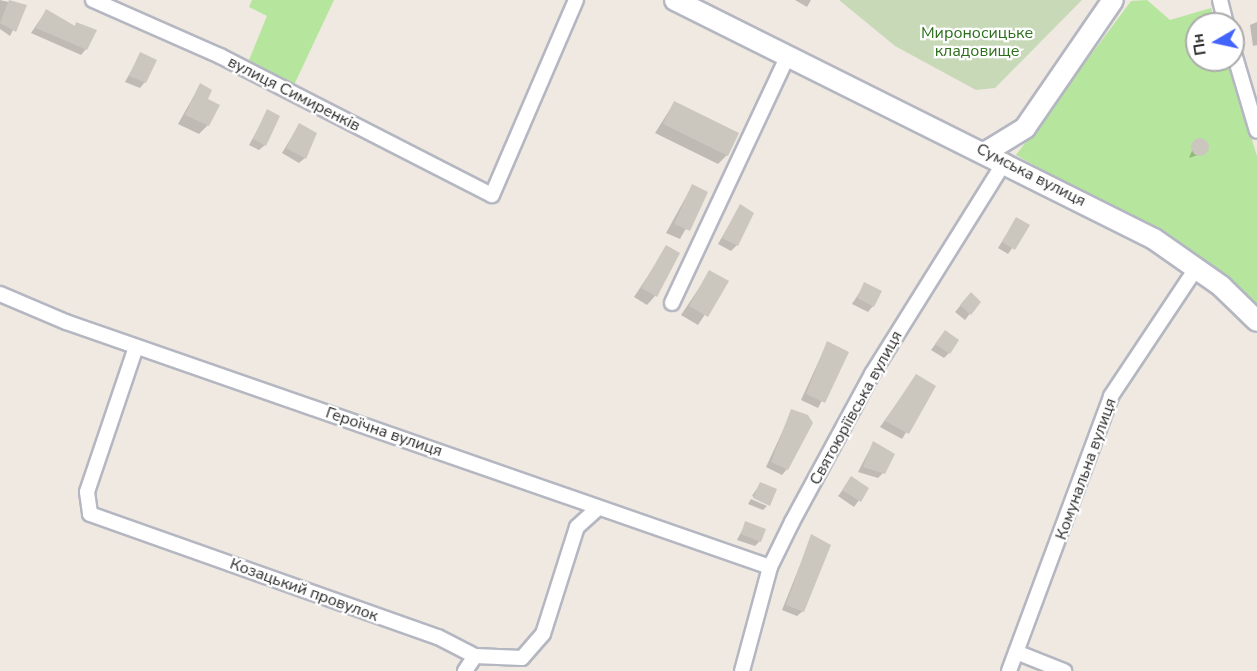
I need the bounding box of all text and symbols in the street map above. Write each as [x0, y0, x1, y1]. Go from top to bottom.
north arrow [1185, 12, 1245, 72]
park label: Мироносицьке кладовище [921, 23, 1033, 61]
text: Пн [1187, 32, 1212, 57]
street label: вулиця Симиренків [225, 52, 363, 136]
street label: Сумська вулиця [973, 139, 1089, 211]
street label: Святоюріївська вулиця [806, 328, 906, 488]
street label: Комунальна вулиця [1051, 396, 1121, 542]
street label: Героїчна вулиця [323, 403, 445, 461]
street label: Козацький провулок [227, 554, 381, 626]

